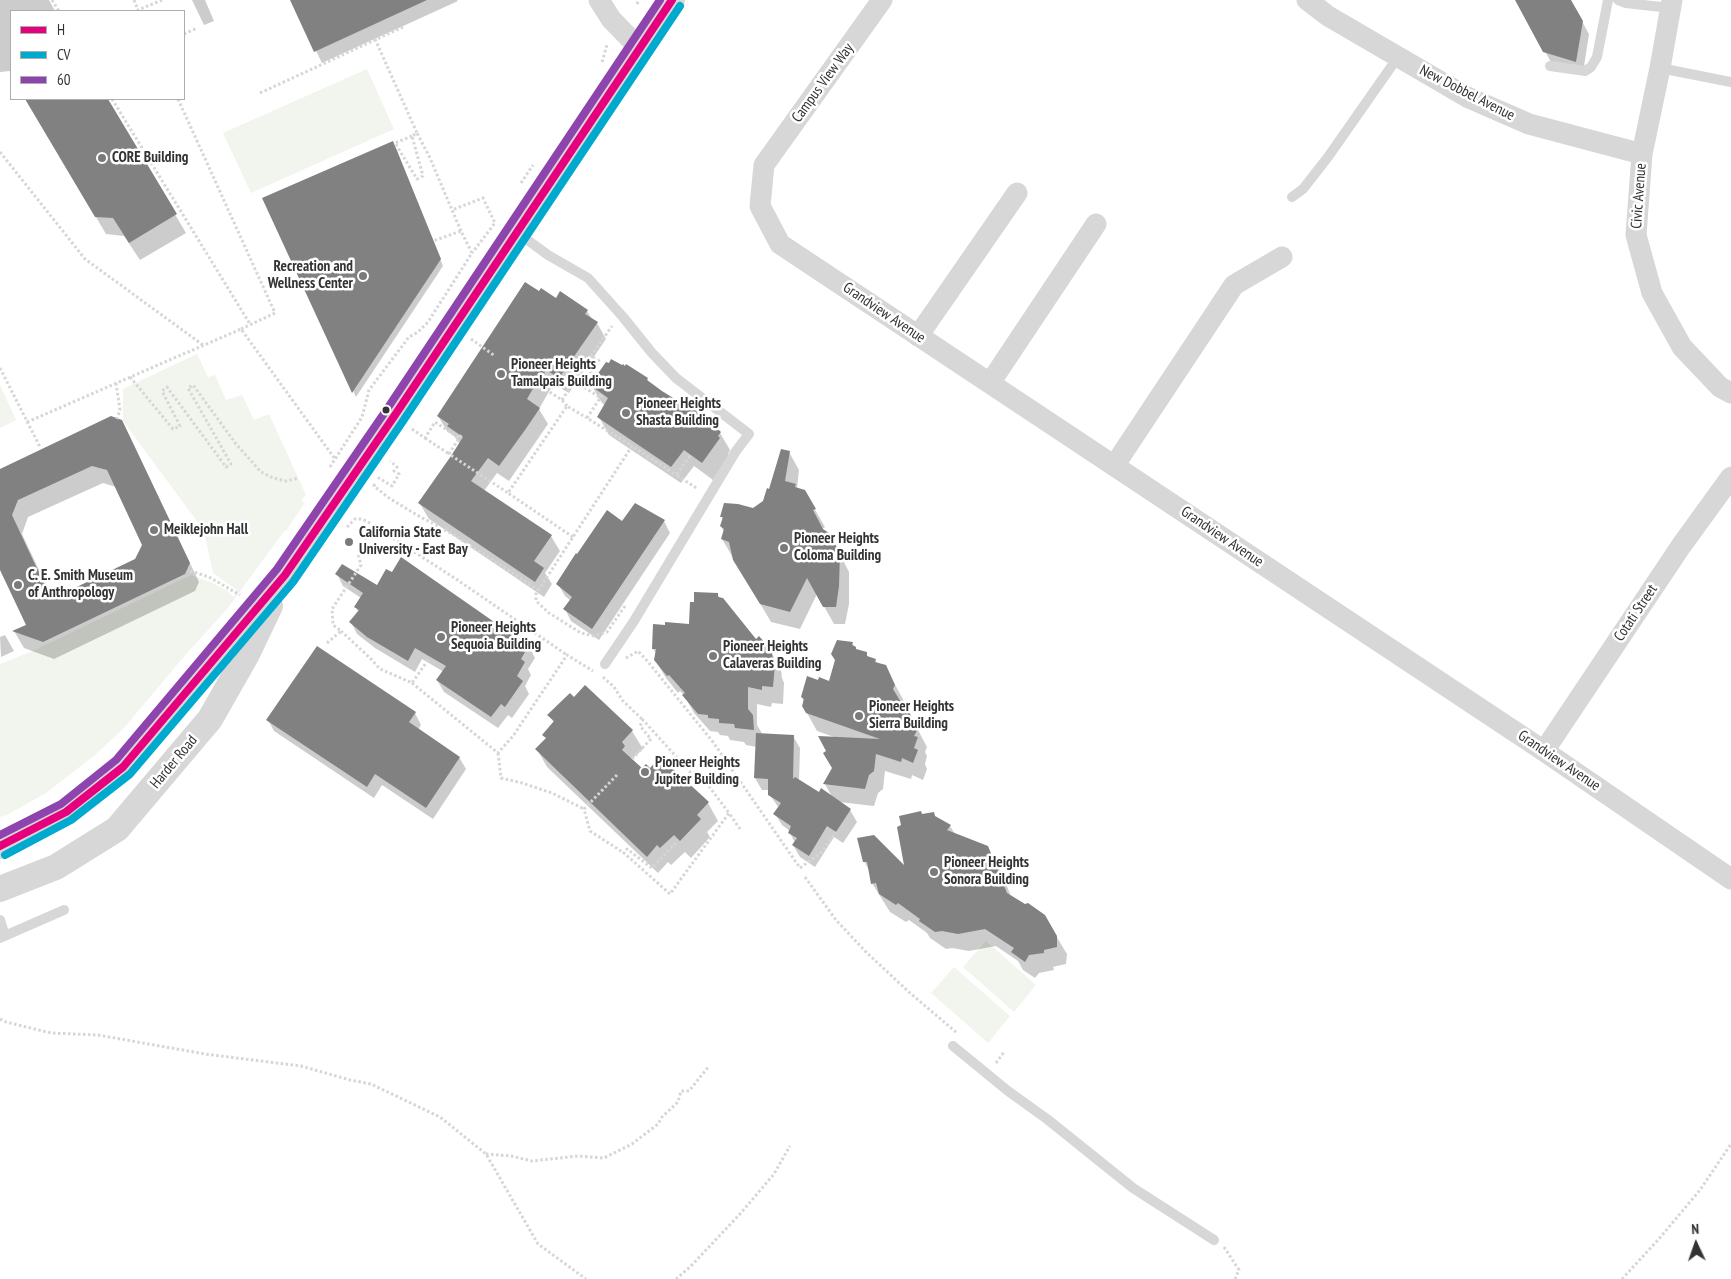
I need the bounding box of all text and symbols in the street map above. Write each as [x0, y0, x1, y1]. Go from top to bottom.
legend [10, 10, 185, 100]
text: H [57, 20, 65, 39]
street label: Campus View Way [788, 40, 858, 126]
text: CV [57, 45, 70, 64]
street label: New Dobbel Avenue [1416, 61, 1518, 125]
text: 60 [57, 70, 71, 89]
place label: CORE Building [112, 149, 188, 167]
marker: CORE Building [96, 152, 108, 164]
street label: Civic Avenue [1628, 163, 1650, 229]
place label: Recreation and Wellness Center [268, 258, 353, 293]
marker: Recreation and Wellness Center [357, 270, 369, 282]
street label: Grandview Avenue [839, 279, 929, 347]
place label: Pioneer Heights Tamalpais Building [511, 356, 612, 391]
marker: Pioneer Heights Tamalpais Building [495, 368, 507, 380]
place label: Pioneer Heights Shasta Building [636, 395, 721, 430]
unlabelled marker [381, 405, 391, 415]
marker: Pioneer Heights Shasta Building [620, 407, 632, 419]
street label: Grandview Avenue [1177, 503, 1267, 571]
place label: Meiklejohn Hall [164, 521, 248, 539]
marker: Meiklejohn Hall [148, 524, 160, 536]
place label: California State University - East Bay [359, 524, 468, 559]
place label: Pioneer Heights Coloma Building [794, 530, 881, 565]
marker: California State University - East Bay [343, 536, 355, 548]
marker: Pioneer Heights Coloma Building [778, 542, 790, 554]
place label: C. E. Smith Museum of Anthropology [28, 567, 133, 602]
marker: C. E. Smith Museum of Anthropology [12, 579, 24, 591]
street label: Cotati Street [1610, 581, 1662, 645]
place label: Pioneer Heights Sequoia Building [451, 619, 541, 654]
marker: Pioneer Heights Sequoia Building [435, 631, 447, 643]
place label: Pioneer Heights Calaveras Building [723, 638, 821, 673]
marker: Pioneer Heights Calaveras Building [707, 650, 719, 662]
place label: Pioneer Heights Sierra Building [869, 698, 954, 733]
marker: Pioneer Heights Sierra Building [853, 710, 865, 722]
street label: Grandview Avenue [1514, 727, 1604, 795]
street label: Harder Road [147, 732, 201, 792]
place label: Pioneer Heights Jupiter Building [655, 754, 740, 789]
marker: Pioneer Heights Jupiter Building [639, 766, 651, 778]
place label: Pioneer Heights Sonora Building [944, 854, 1029, 889]
marker: Pioneer Heights Sonora Building [928, 866, 940, 878]
north arrow [1671, 1219, 1721, 1269]
text: N [1691, 1220, 1699, 1238]

